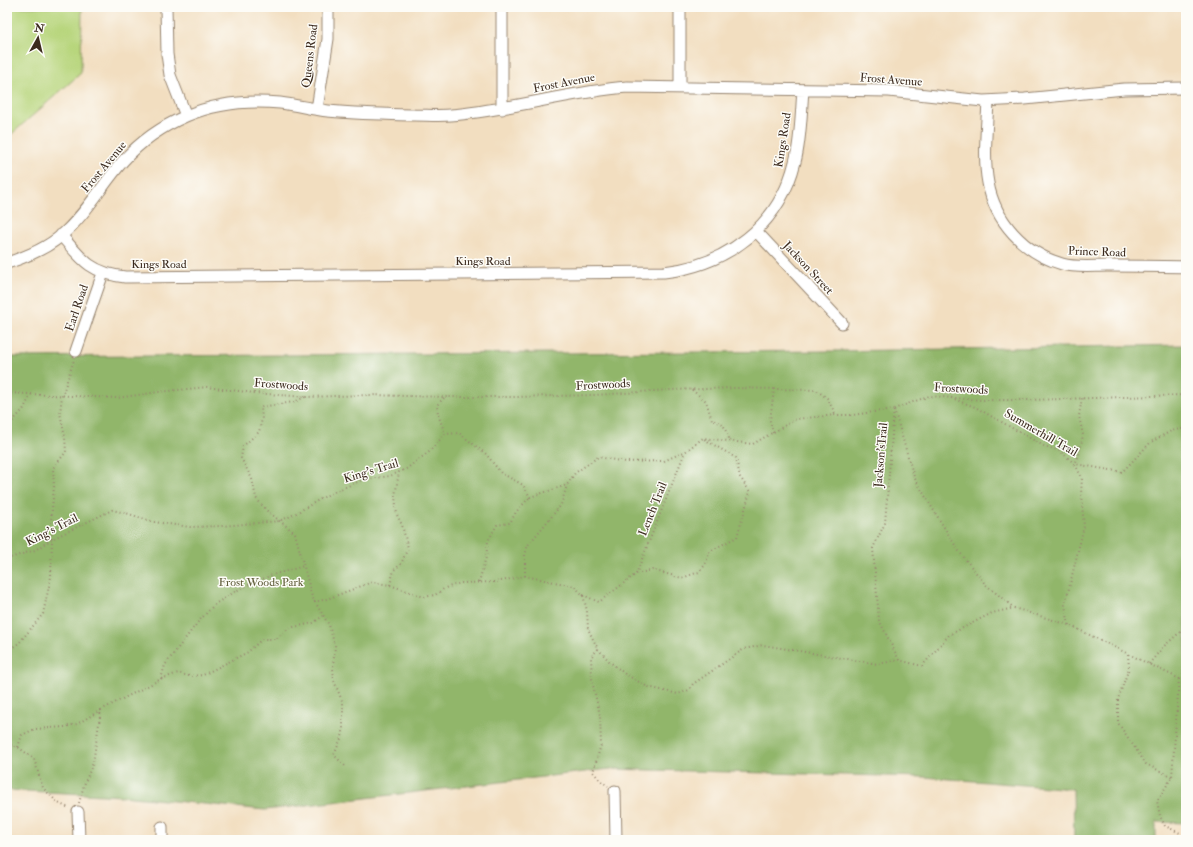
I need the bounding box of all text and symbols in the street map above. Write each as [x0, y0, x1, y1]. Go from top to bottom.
north arrow [18, 18, 58, 58]
text: N [33, 21, 46, 36]
street label: Queens Road [299, 23, 321, 89]
street label: Frost Avenue [532, 70, 596, 96]
street label: Frost Avenue [859, 70, 923, 90]
street label: Kings Road [771, 111, 795, 169]
street label: Frost Avenue [78, 138, 130, 196]
street label: Jackson Street [779, 237, 837, 298]
street label: Prince Road [1068, 243, 1126, 261]
street label: Kings Road [455, 254, 511, 269]
street label: Kings Road [131, 257, 187, 272]
street label: Earl Road [62, 282, 92, 333]
street label: Frostwoods [253, 376, 309, 394]
street label: Frostwoods [575, 376, 631, 394]
street label: Frostwoods [933, 380, 989, 398]
street label: Summerhill Trail [1002, 406, 1080, 460]
street label: Jackson'sTrail [871, 422, 891, 489]
street label: King's Trail [342, 456, 400, 486]
street label: Lench Trail [635, 480, 671, 538]
street label: King's Trail [23, 510, 81, 550]
park label: Frost Woods Park [218, 575, 304, 590]

